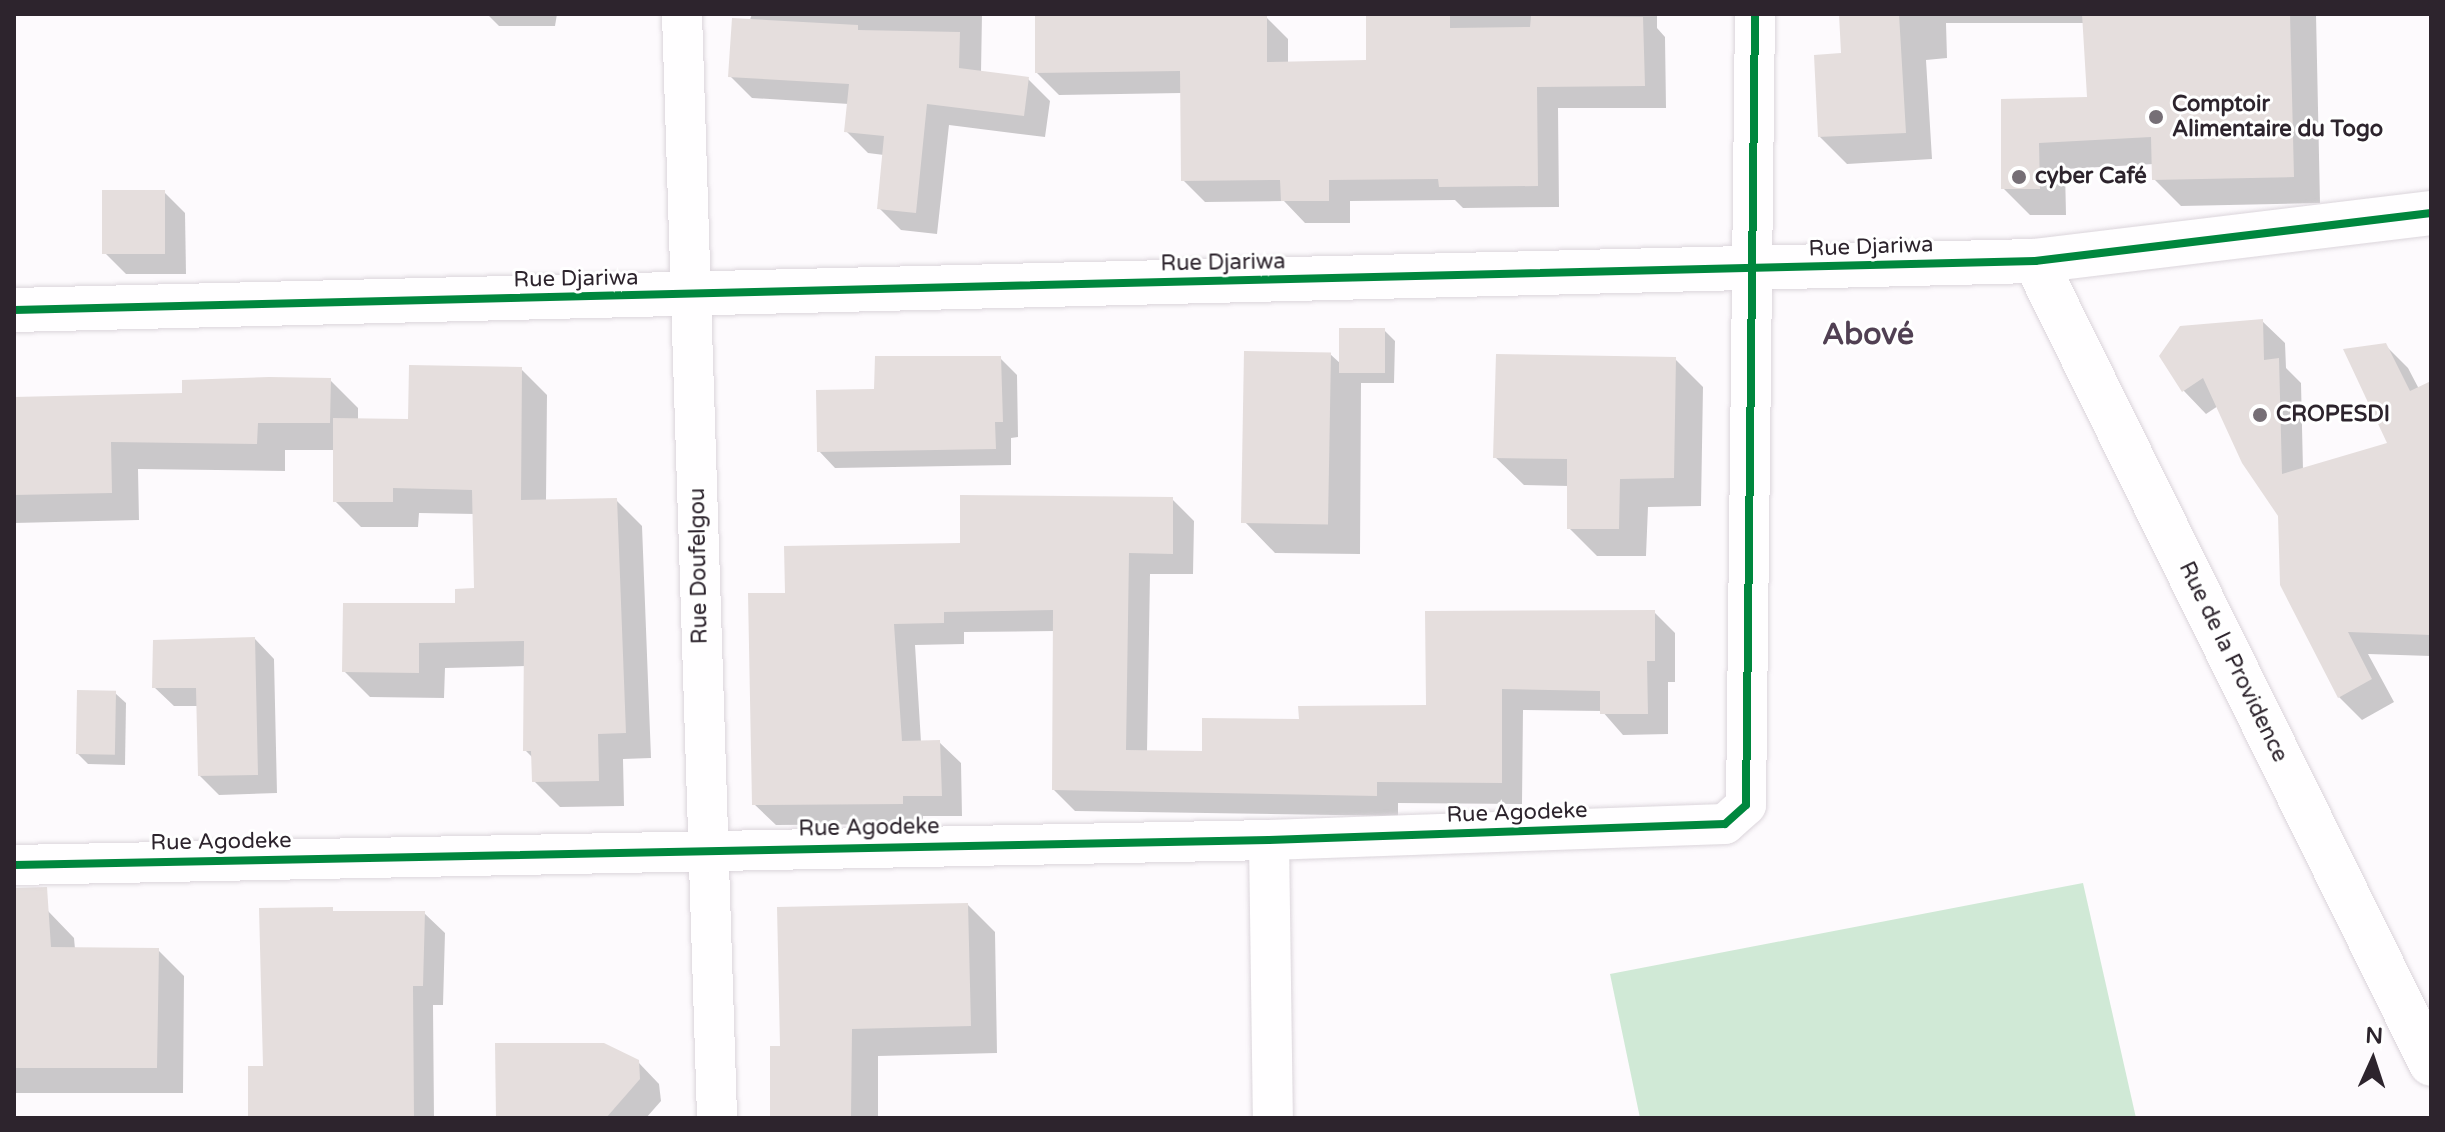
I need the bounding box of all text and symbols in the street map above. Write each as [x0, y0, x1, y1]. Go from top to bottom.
place label: Comptoir Alimentaire du Togo [2172, 91, 2383, 142]
marker: Comptoir Alimentaire du Togo [2147, 108, 2165, 126]
place label: cyber Café [2035, 164, 2147, 190]
marker: cyber Café [2010, 168, 2028, 186]
street label: Rue Djariwa [1808, 232, 1934, 262]
street label: Rue Djariwa [1160, 249, 1286, 277]
street label: Rue Djariwa [513, 265, 639, 293]
district label: Abové [1822, 317, 1914, 353]
place label: CROPESDI [2276, 402, 2390, 428]
marker: CROPESDI [2251, 406, 2269, 424]
street label: Rue Doufelgou [684, 488, 714, 644]
street label: Rue de la Providence [2173, 557, 2293, 767]
street label: Rue Agodeke [1446, 797, 1588, 829]
street label: Rue Agodeke [798, 814, 940, 842]
street label: Rue Agodeke [150, 828, 292, 856]
north arrow [2333, 1020, 2413, 1100]
text: N [2365, 1023, 2384, 1049]

